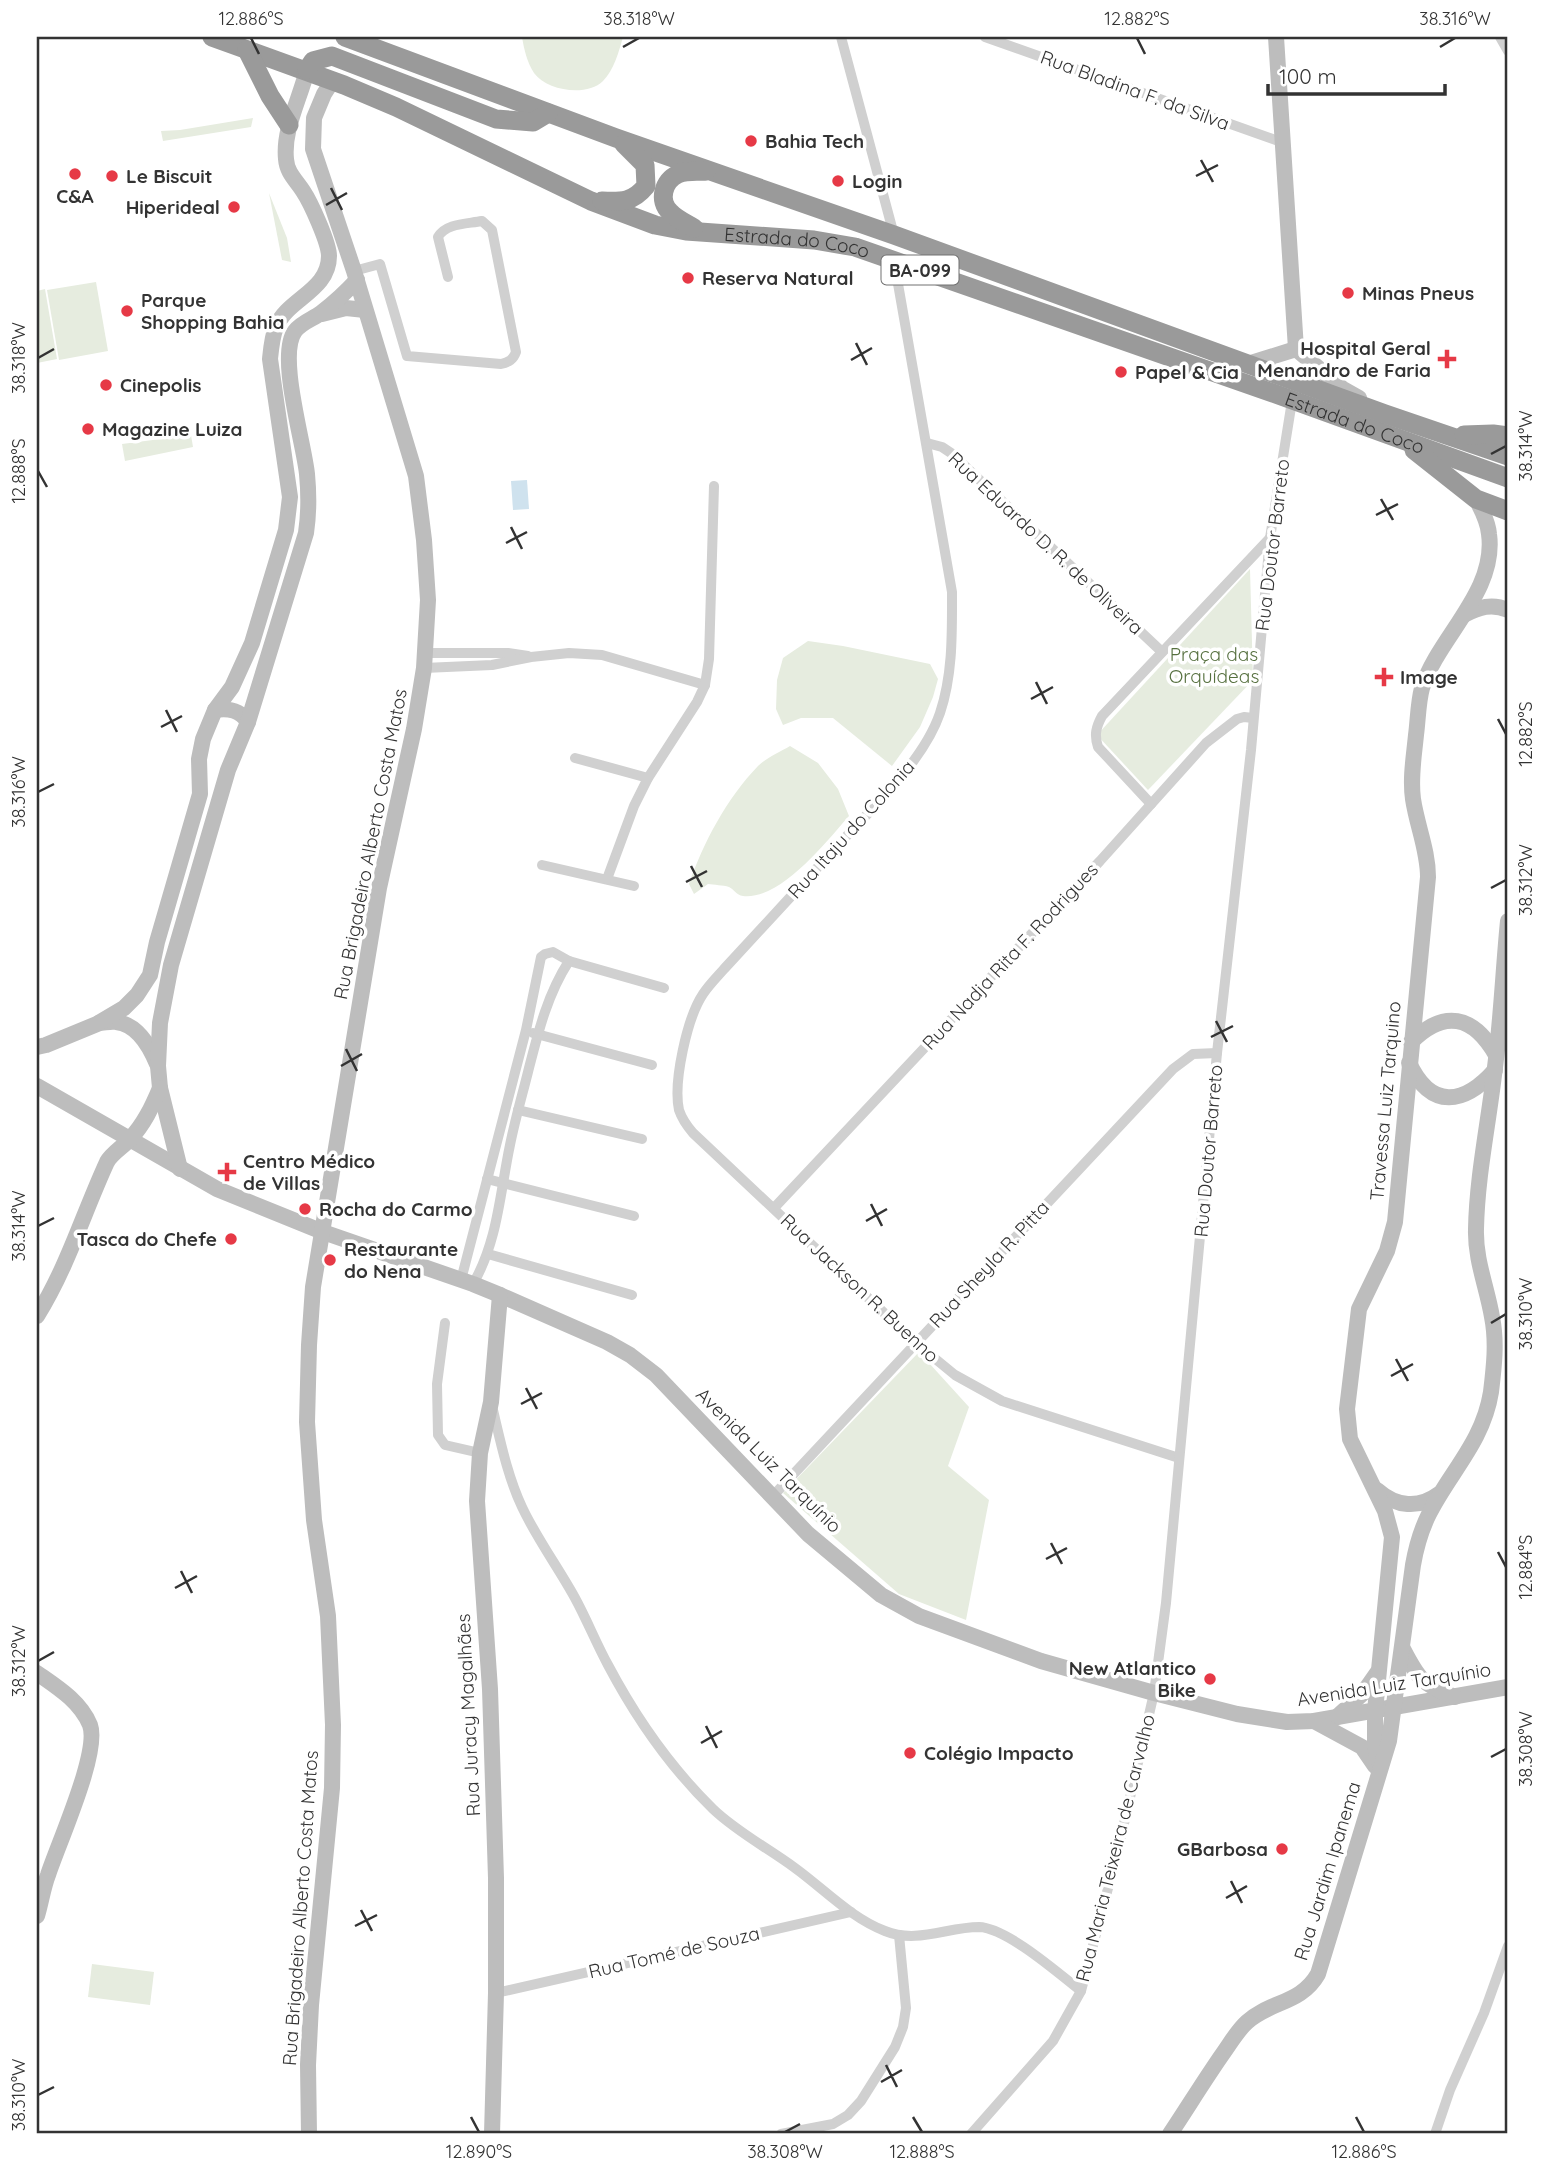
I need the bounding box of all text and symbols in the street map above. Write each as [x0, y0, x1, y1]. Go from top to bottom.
text: 12.886°S [218, 7, 284, 30]
text: 38.318°W [603, 7, 675, 30]
text: 12.882°S [1104, 7, 1170, 30]
text: 38.316°W [1419, 7, 1491, 30]
street label: Rua Bladina F. da Silva [1037, 45, 1233, 135]
scale bar [1268, 52, 1445, 96]
text: 100 m [1279, 63, 1337, 89]
place label: Bahia Tech [765, 129, 864, 153]
marker: Bahia Tech [743, 133, 759, 149]
place label: Le Biscuit [126, 164, 213, 188]
marker: C&A [67, 166, 83, 182]
marker: Le Biscuit [104, 168, 120, 184]
place label: Login [852, 169, 902, 193]
marker: Login [830, 173, 846, 189]
place label: C&A [56, 184, 94, 208]
place label: Hiperideal [126, 195, 220, 219]
marker: Hiperideal [226, 199, 242, 215]
street label: Estrada do Coco [724, 222, 873, 263]
road number: BA-099 [881, 256, 958, 284]
place label: Reserva Natural [702, 266, 854, 290]
marker: Reserva Natural [680, 270, 696, 286]
place label: Minas Pneus [1362, 281, 1474, 305]
marker: Minas Pneus [1340, 285, 1356, 301]
place label: Parque Shopping Bahia [141, 288, 284, 334]
marker: Parque Shopping Bahia [119, 303, 135, 319]
text: 38.318°W [7, 322, 30, 394]
place label: Hospital Geral Menandro de Faria [1257, 336, 1431, 382]
marker: Hospital Geral Menandro de Faria [1437, 349, 1457, 369]
place label: Papel & Cia [1135, 360, 1239, 384]
marker: Papel & Cia [1113, 364, 1129, 380]
place label: Cinepolis [120, 373, 202, 397]
marker: Cinepolis [98, 377, 114, 393]
street label: Estrada do Coco [1282, 386, 1428, 459]
text: 38.314°W [1514, 410, 1537, 482]
place label: Magazine Luiza [102, 417, 242, 441]
marker: Magazine Luiza [80, 421, 96, 437]
text: 12.888°S [7, 438, 30, 504]
street label: Rua Eduardo D. R. de Oliveira [944, 446, 1148, 640]
street label: Rua Doutor Barreto [1250, 458, 1294, 632]
park label: Praça das Orquídeas [1169, 642, 1259, 688]
place label: Image [1400, 665, 1458, 689]
marker: Image [1374, 667, 1394, 687]
street label: Rua Brigadeiro Alberto Costa Matos [328, 686, 412, 1001]
text: 12.882°S [1514, 701, 1537, 767]
street label: Rua Itaju do Colonia [782, 755, 920, 903]
text: 38.316°W [7, 756, 30, 828]
text: 38.312°W [1514, 844, 1537, 916]
street label: Rua Nadja Rita F. Rodrigues [917, 857, 1103, 1055]
street label: Travessa Luiz Tarquino [1364, 1000, 1406, 1202]
street label: Rua Doutor Barreto [1189, 1064, 1227, 1238]
place label: Centro Médico de Villas [243, 1149, 375, 1195]
marker: Centro Médico de Villas [217, 1162, 237, 1182]
text: 38.314°W [7, 1190, 30, 1262]
street label: Rua Sheyla R. Pitta [924, 1195, 1054, 1333]
place label: Rocha do Carmo [319, 1197, 473, 1221]
marker: Rocha do Carmo [297, 1201, 313, 1217]
street label: Rua Jackson R. Buenno [776, 1208, 944, 1368]
place label: Tasca do Chefe [76, 1227, 217, 1251]
marker: Tasca do Chefe [223, 1231, 239, 1247]
place label: Restaurante do Nena [344, 1237, 458, 1283]
marker: Restaurante do Nena [322, 1252, 338, 1268]
text: 38.310°W [1514, 1278, 1537, 1350]
street label: Avenida Luiz Tarquínio [691, 1382, 847, 1538]
text: 12.884°S [1514, 1535, 1537, 1599]
street label: Rua Juracy Magalhães [451, 1613, 485, 1817]
text: 38.312°W [7, 1625, 30, 1697]
place label: New Atlantico Bike [1069, 1656, 1196, 1702]
street label: Avenida Luiz Tarquínio [1295, 1657, 1493, 1711]
marker: New Atlantico Bike [1202, 1671, 1218, 1687]
text: 38.308°W [1514, 1711, 1537, 1787]
street label: Rua Maria Teixeira de Carvalho [1070, 1712, 1160, 1984]
place label: Colégio Impacto [924, 1741, 1074, 1765]
marker: Colégio Impacto [902, 1745, 918, 1761]
street label: Rua Brigadeiro Alberto Costa Matos [277, 1749, 323, 2066]
street label: Rua Jardim Ipanema [1288, 1779, 1366, 1963]
place label: GBarbosa [1177, 1837, 1268, 1861]
marker: GBarbosa [1274, 1841, 1290, 1857]
street label: Rua Tomé de Souza [586, 1921, 762, 1983]
text: 38.310°W [7, 2059, 30, 2131]
text: 12.890°S [446, 2140, 512, 2163]
text: 38.308°W [747, 2140, 823, 2163]
text: 12.888°S [889, 2140, 955, 2163]
text: 12.886°S [1331, 2140, 1397, 2163]

